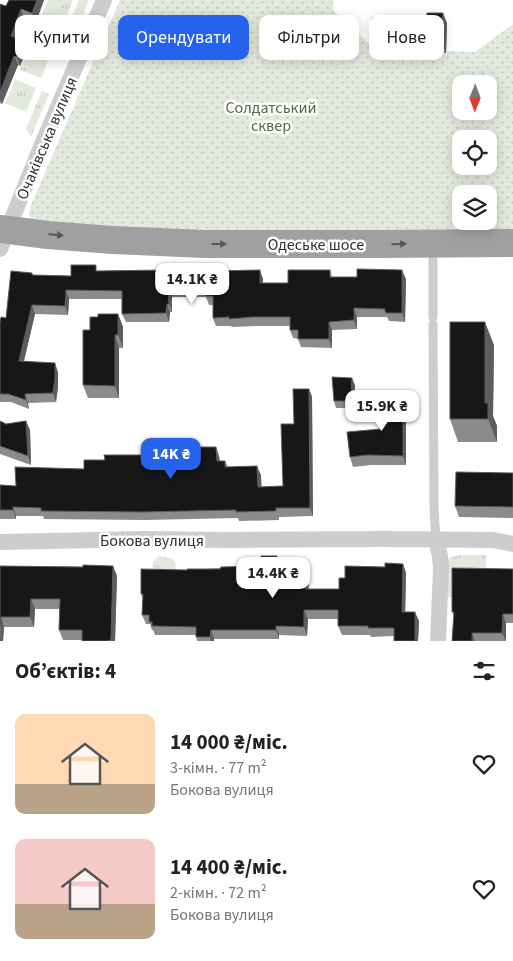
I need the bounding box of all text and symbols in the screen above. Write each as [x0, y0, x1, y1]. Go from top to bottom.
chip: Купити [15, 15, 108, 60]
chip: Орендувати [118, 15, 249, 60]
chip: Фільтри [259, 15, 359, 60]
chip: Нове [369, 15, 444, 60]
street label: Очаківська вулиця [11, 74, 83, 203]
north arrow [452, 75, 498, 120]
map controls [452, 75, 497, 230]
park label: Солдатський сквер [225, 97, 317, 137]
button: locate [452, 130, 497, 175]
button: layers [452, 185, 497, 230]
one-way arrow [49, 232, 65, 240]
street label: Одеське шосе [268, 234, 364, 256]
one-way arrow [211, 240, 227, 248]
one-way arrow [391, 240, 407, 248]
pin: 14.1K ₴ [146, 262, 238, 305]
text: 14.1K ₴ [166, 268, 218, 290]
pin: 15.9K ₴ [336, 390, 428, 432]
text: 15.9K ₴ [356, 395, 408, 417]
pin: 14K ₴ [136, 438, 206, 480]
text: 14K ₴ [152, 443, 190, 465]
street label: Бокова вулиця [100, 530, 204, 552]
pin: 14.4K ₴ [227, 556, 319, 599]
text: 14.4K ₴ [247, 562, 299, 584]
text: Об’єктів: 4 [15, 656, 116, 686]
icon: filters [470, 657, 498, 685]
text: 14 000 ₴/міс. [170, 727, 288, 757]
icon: home [55, 734, 115, 794]
icon: heart [470, 750, 498, 778]
text: 3-кімн. · 77 m² [170, 757, 267, 779]
text: Бокова вулиця [170, 779, 274, 801]
text: 14 400 ₴/міс. [170, 852, 288, 882]
icon: home [55, 859, 115, 919]
icon: heart [470, 875, 498, 903]
text: 2-кімн. · 72 m² [170, 882, 267, 904]
text: Бокова вулиця [170, 904, 274, 926]

